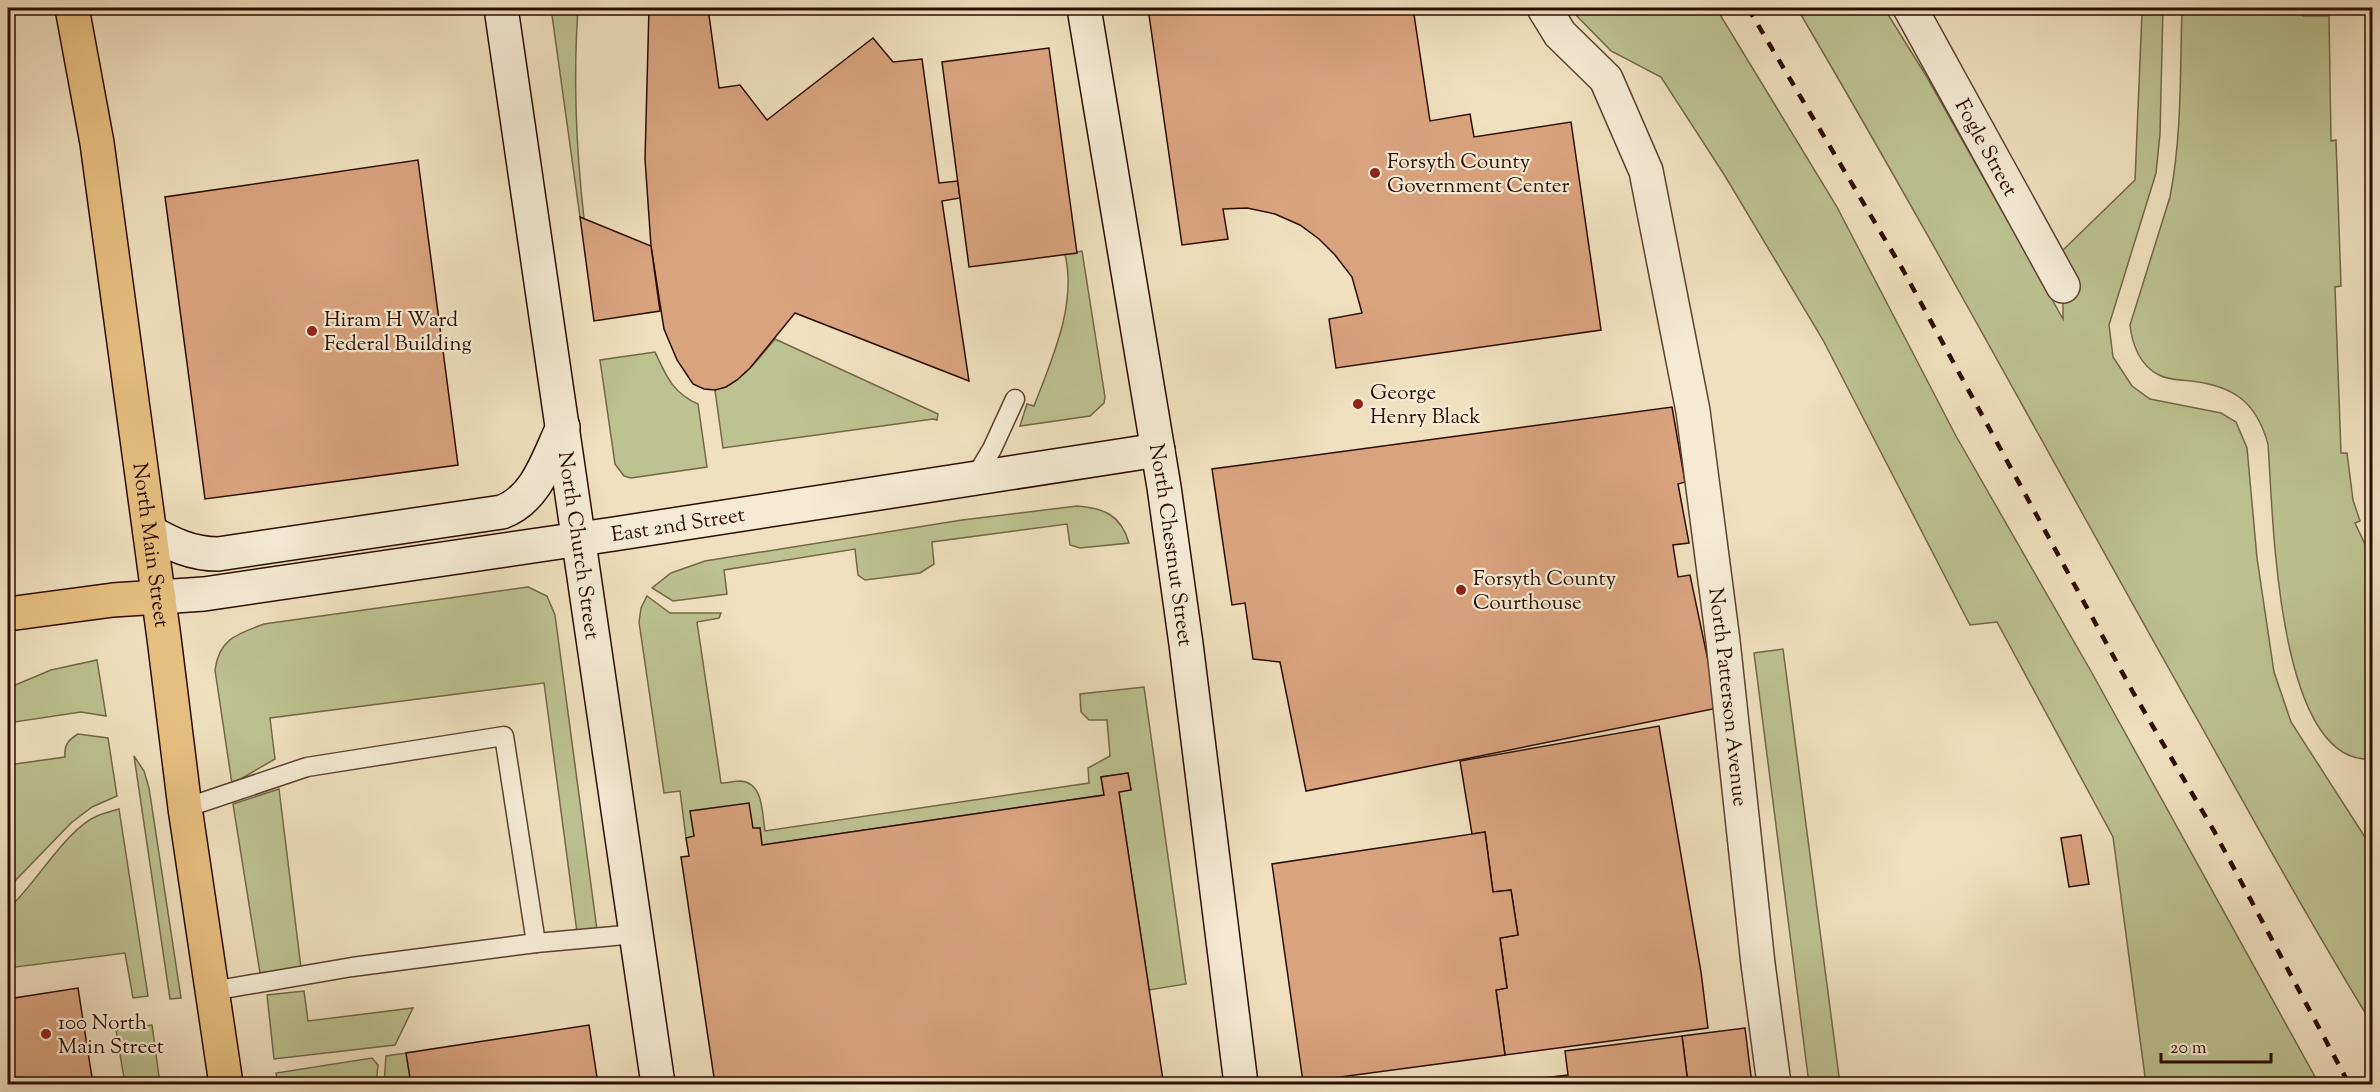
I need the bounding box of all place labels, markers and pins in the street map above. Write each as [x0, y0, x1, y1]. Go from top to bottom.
place label: Forsyth County Government Center [1387, 148, 1570, 202]
marker: Forsyth County Government Center [1368, 166, 1382, 180]
place label: Hiram H Ward Federal Building [324, 306, 472, 360]
marker: Hiram H Ward Federal Building [305, 324, 319, 338]
place label: George Henry Black [1370, 379, 1481, 433]
marker: George Henry Black [1351, 397, 1365, 411]
place label: Forsyth County Courthouse [1473, 565, 1617, 619]
marker: Forsyth County Courthouse [1454, 583, 1468, 597]
place label: 100 North Main Street [58, 1009, 164, 1063]
marker: 100 North Main Street [39, 1027, 53, 1041]

